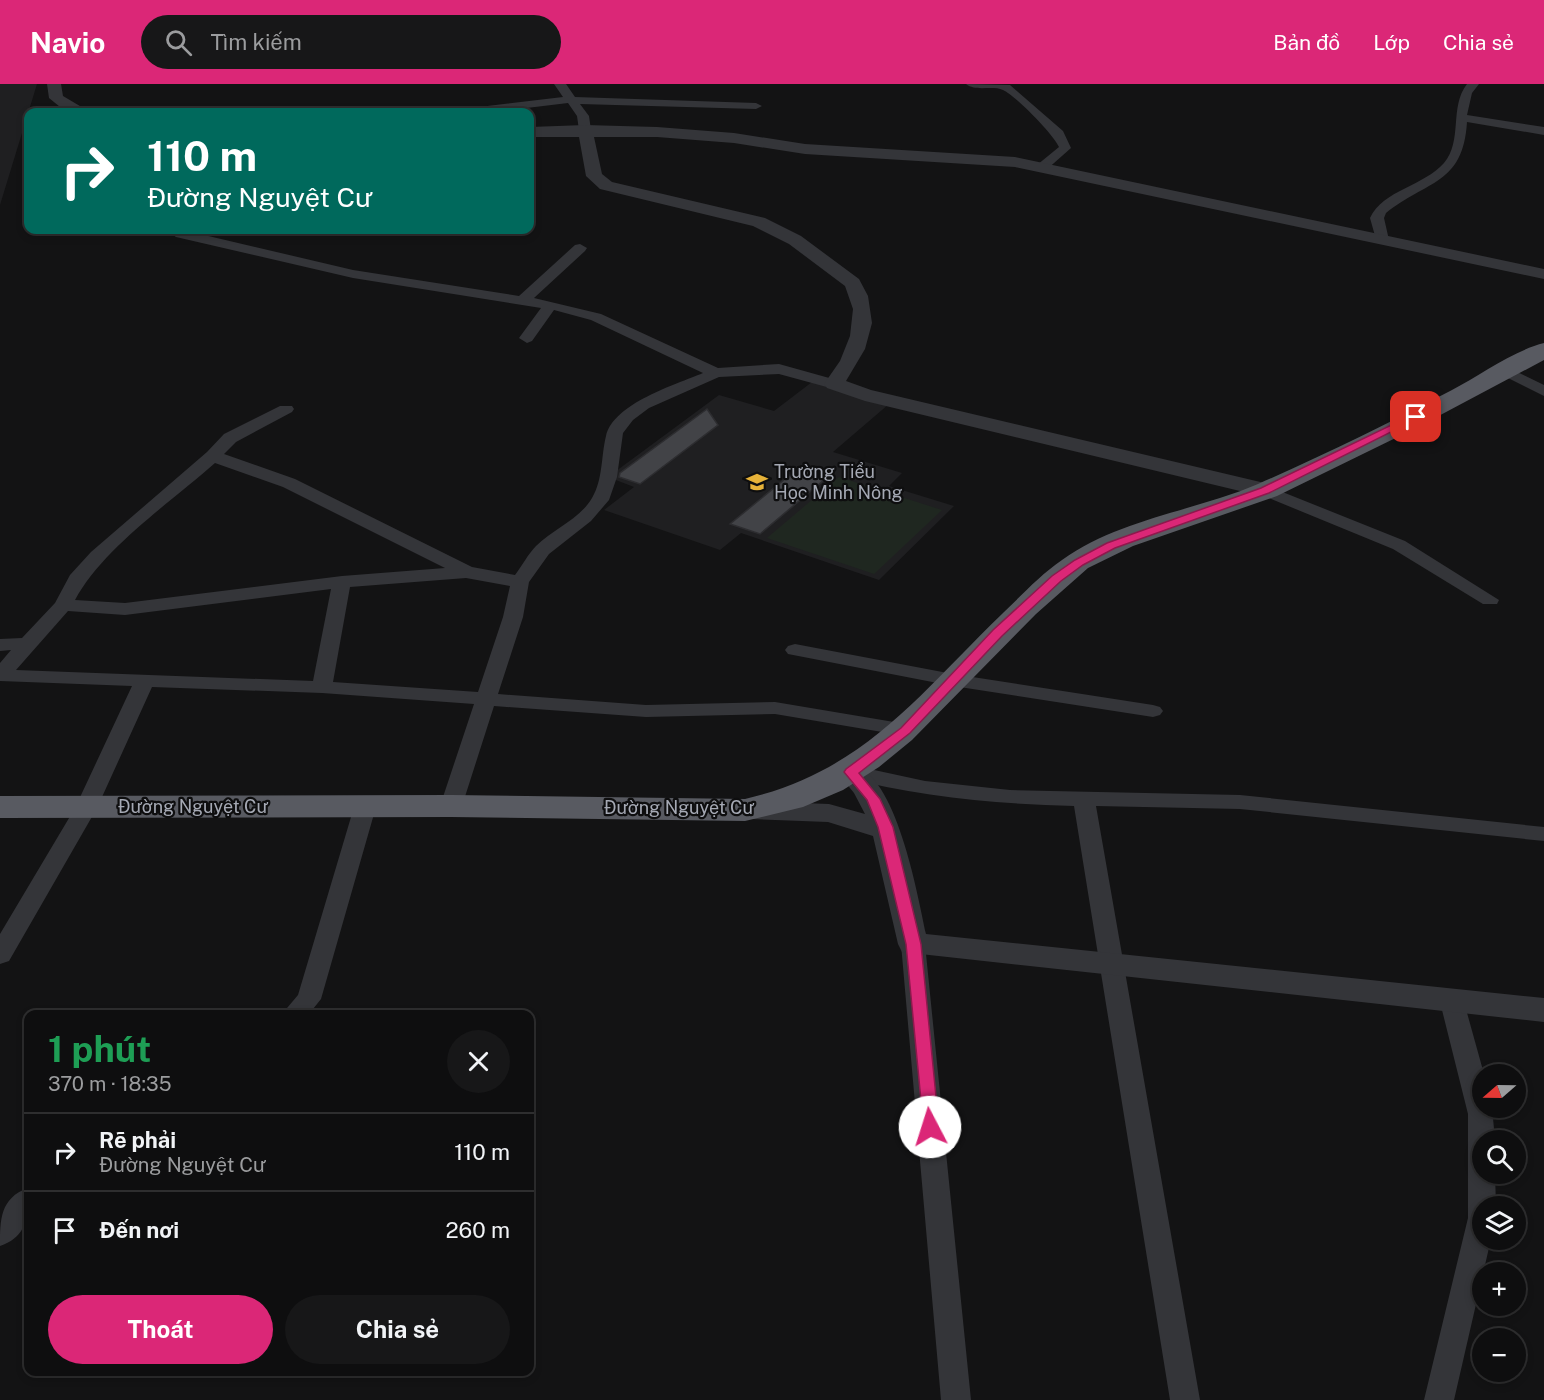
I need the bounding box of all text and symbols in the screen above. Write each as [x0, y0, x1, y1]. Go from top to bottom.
search box [141, 15, 561, 69]
text: Navio [30, 26, 105, 59]
icon: search [162, 26, 195, 59]
text: Tìm kiếm [210, 29, 302, 55]
text: Bản đồ [1273, 30, 1340, 55]
text: Lớp [1373, 30, 1410, 55]
text: Chia sẻ [1443, 30, 1514, 55]
text: 110 m [147, 131, 257, 180]
icon: right [48, 132, 126, 210]
text: Đường Nguyệt Cư [147, 181, 373, 213]
pin [1390, 391, 1441, 442]
icon: arrive [1399, 400, 1432, 433]
place label: Trường Tiểu Học Minh Nông [774, 461, 903, 503]
school or university icon: Trường Tiểu Học Minh Nông [745, 470, 769, 494]
street label: Đường Nguyệt Cư [118, 796, 268, 817]
street label: Đường Nguyệt Cư [604, 797, 754, 818]
text: 1 phút [48, 1028, 151, 1070]
button: close [447, 1030, 510, 1093]
north arrow [1472, 1064, 1526, 1118]
map controls [1472, 1064, 1526, 1382]
text: 370 m · 18:35 [48, 1072, 171, 1096]
position arrow [898, 1095, 962, 1159]
text: Rẽ phải [99, 1127, 176, 1153]
button: search [1472, 1130, 1526, 1184]
icon: right [48, 1136, 81, 1169]
text: 110 m [454, 1139, 510, 1165]
text: Đường Nguyệt Cư [99, 1153, 266, 1177]
button: layers [1472, 1196, 1526, 1250]
icon: arrive [48, 1214, 81, 1247]
text: Đến nơi [99, 1217, 179, 1243]
text: 260 m [445, 1217, 510, 1243]
button: + [1472, 1262, 1526, 1316]
button: Thoát [48, 1295, 273, 1364]
button: Chia sẻ [285, 1295, 510, 1364]
button: − [1472, 1328, 1526, 1382]

